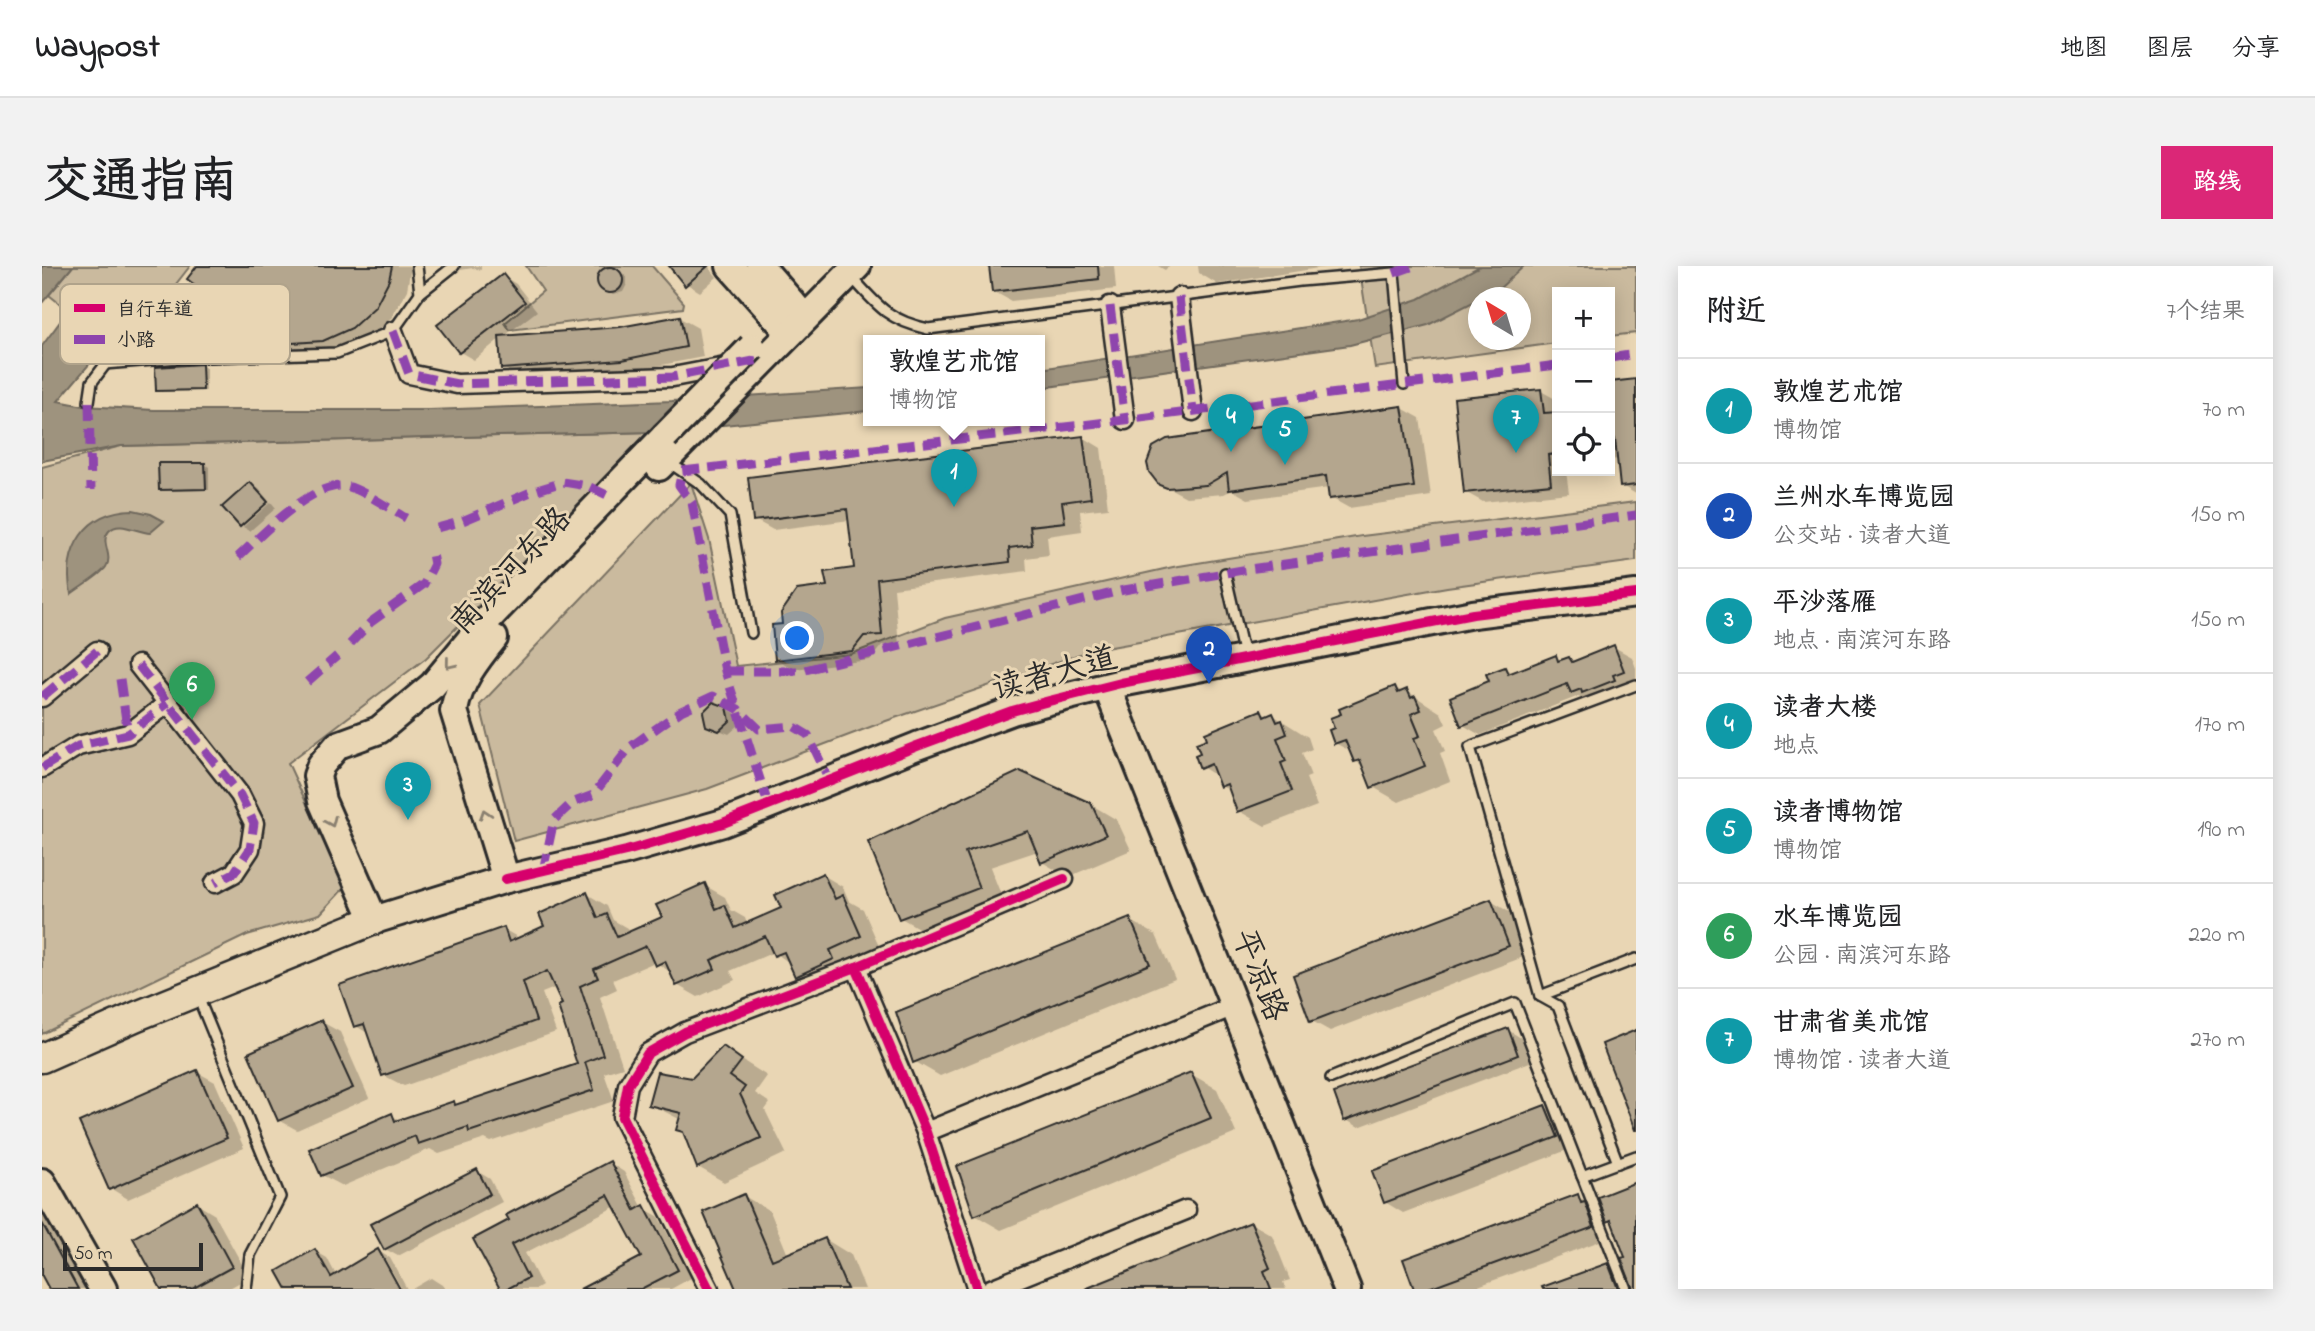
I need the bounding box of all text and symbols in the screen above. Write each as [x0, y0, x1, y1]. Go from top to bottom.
text: Waypost [35, 24, 160, 72]
text: 地图 [2060, 32, 2108, 67]
text: 图层 [2146, 32, 2194, 67]
text: 分享 [2232, 32, 2280, 67]
button: 路线 [2161, 146, 2273, 219]
text: 交通指南 [42, 148, 238, 220]
legend [60, 284, 290, 364]
north arrow [1468, 287, 1531, 350]
map controls [1552, 287, 1615, 476]
button: + [1552, 287, 1615, 350]
text: 附近 [1706, 291, 1766, 335]
text: 7个结果 [2167, 296, 2245, 329]
text: 自行车道 [117, 297, 193, 324]
text: 小路 [117, 328, 155, 355]
popup [863, 335, 1045, 426]
text: 敦煌艺术馆 [889, 345, 1019, 383]
button: − [1552, 350, 1615, 413]
text: 敦煌艺术馆 [1773, 375, 1903, 413]
text: 博物馆 [889, 385, 958, 418]
pin: 4 [1208, 394, 1254, 452]
text: 1 [1725, 394, 1733, 427]
text: 70 m [2202, 394, 2245, 427]
pin: 7 [1493, 395, 1539, 453]
pin: 5 [1262, 407, 1308, 465]
button: locate [1552, 413, 1615, 476]
text: 博物馆 [1773, 415, 1842, 448]
pin: 1 [931, 449, 977, 507]
text: 兰州水车博览园 [1773, 480, 1955, 518]
street label: 南滨河东路 [440, 497, 584, 647]
text: 2 [1723, 499, 1735, 532]
text: 150 m [2191, 499, 2245, 532]
text: 公交站 · 读者大道 [1773, 520, 1950, 553]
text: 平沙落雁 [1773, 585, 1877, 623]
text: 3 [1724, 604, 1734, 637]
text: 150 m [2191, 604, 2245, 637]
your location [780, 621, 814, 655]
text: 地点 · 南滨河东路 [1773, 625, 1950, 658]
pin: 2 [1186, 626, 1232, 684]
street label: 读者大道 [987, 636, 1123, 714]
one-way arrow [446, 657, 459, 669]
pin: 6 [169, 662, 215, 720]
text: 读者大楼 [1773, 690, 1877, 728]
text: 4 [1724, 709, 1734, 742]
text: 170 m [2195, 709, 2245, 742]
text: 地点 [1773, 730, 1819, 763]
pin: 3 [385, 762, 431, 820]
text: 读者博物馆 [1773, 795, 1903, 833]
one-way arrow [479, 809, 493, 821]
one-way arrow [323, 814, 337, 827]
text: 5 [1722, 814, 1736, 847]
text: 190 m [2197, 814, 2245, 847]
text: 博物馆 [1773, 835, 1842, 868]
text: 水车博览园 [1773, 900, 1903, 938]
text: 6 [1724, 919, 1734, 952]
text: 220 m [2189, 919, 2245, 952]
street label: 平凉路 [1218, 923, 1298, 1029]
text: 公园 · 南滨河东路 [1773, 940, 1950, 973]
text: 甘肃省美术馆 [1773, 1005, 1929, 1043]
text: 7 [1724, 1024, 1734, 1057]
text: 270 m [2191, 1024, 2245, 1057]
text: 博物馆 · 读者大道 [1773, 1045, 1950, 1078]
scale bar [63, 1240, 203, 1272]
text: 50 m [74, 1241, 113, 1268]

